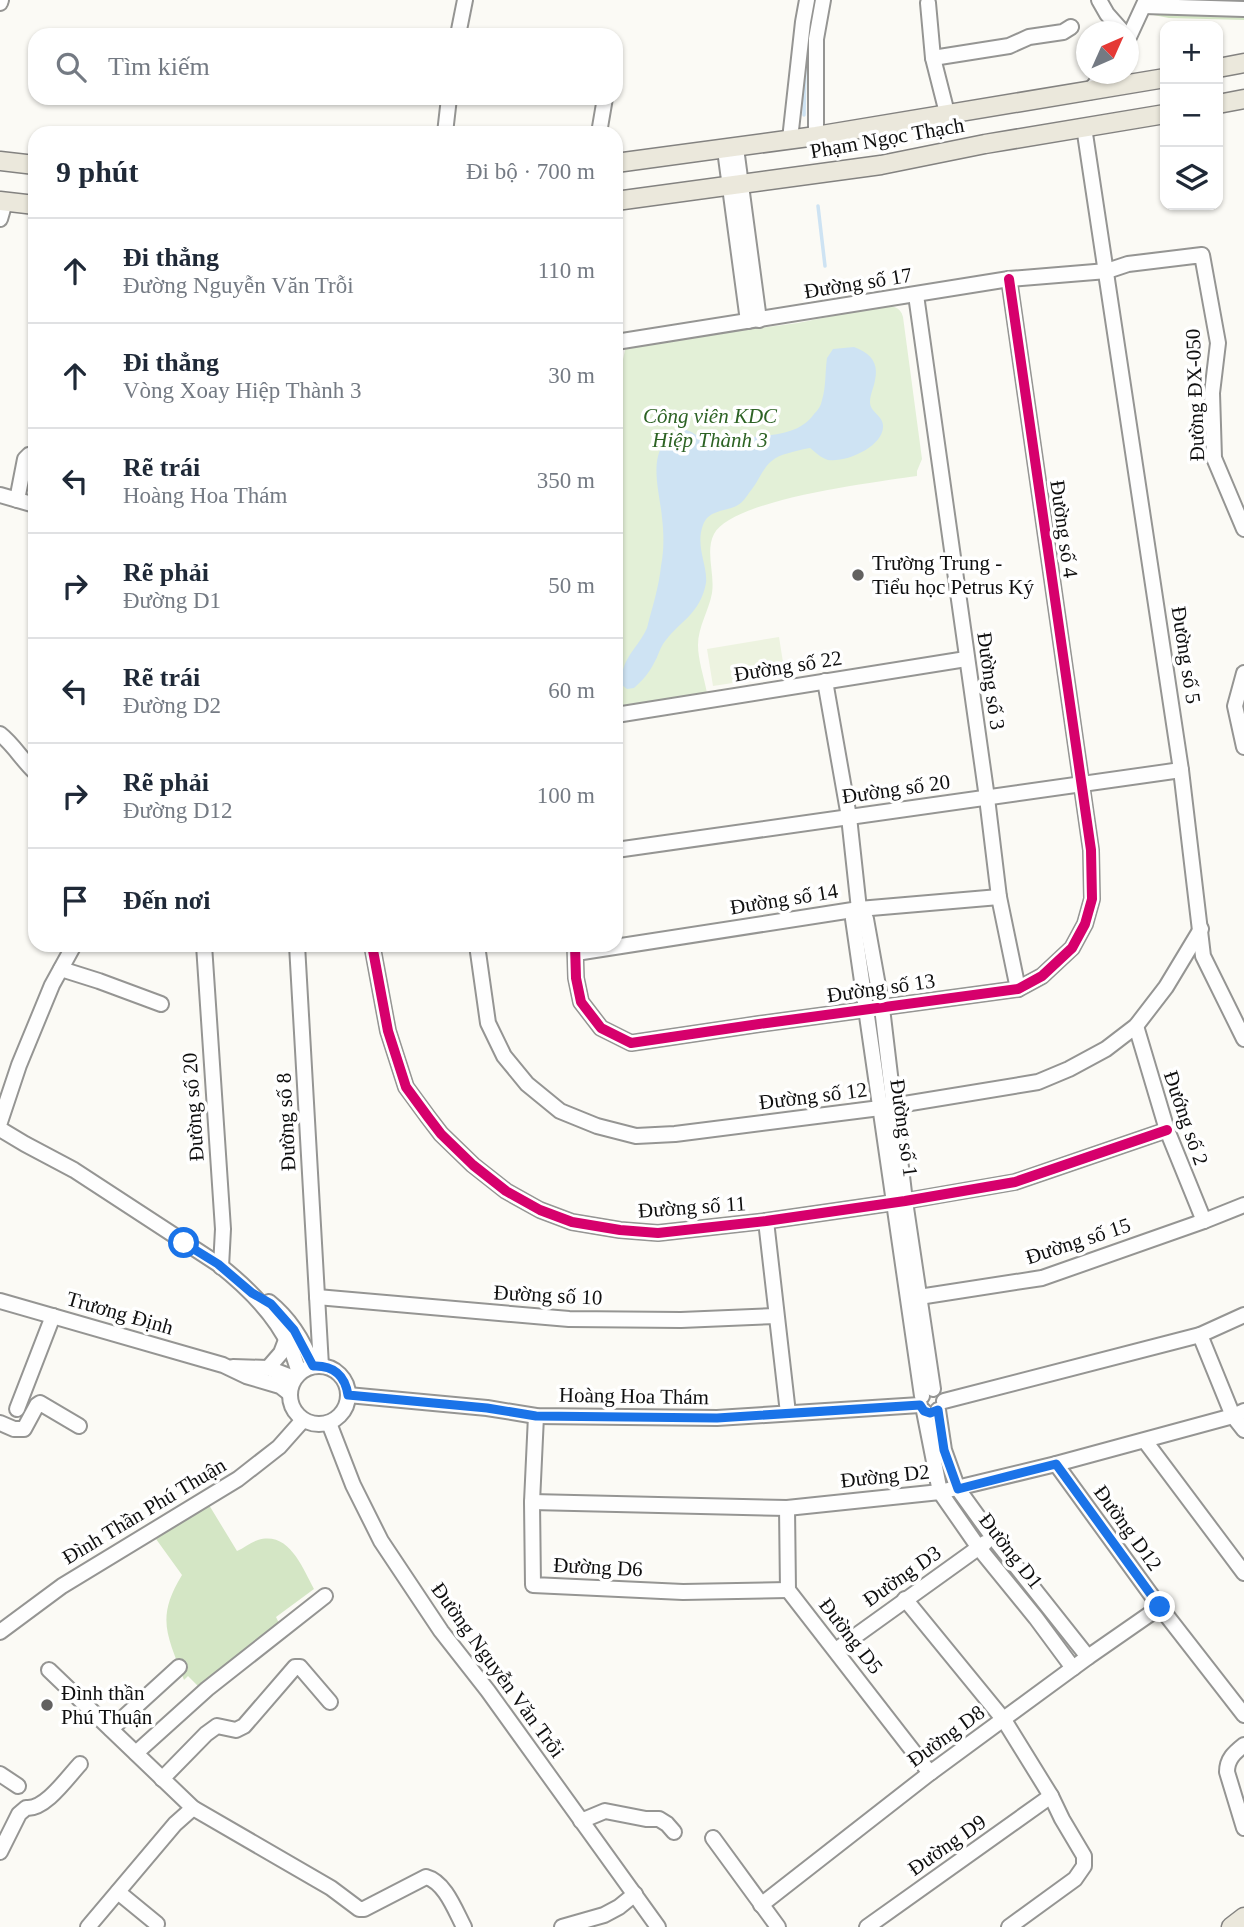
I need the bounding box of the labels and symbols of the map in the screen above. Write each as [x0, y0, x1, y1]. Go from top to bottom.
north arrow [1076, 21, 1139, 84]
street label: Phạm Ngọc Thạch [808, 113, 966, 163]
street label: Đường số 17 [802, 263, 914, 303]
street label: Đường ĐX-050 [1181, 328, 1209, 462]
park label: Công viên KDC Hiệp Thành 3 [643, 404, 778, 452]
street label: Đường số 4 [1045, 479, 1083, 580]
place label: Trường Trung - Tiểu học Petrus Ký [872, 551, 1034, 599]
marker: Trường Trung - Tiểu học Petrus Ký [850, 567, 866, 583]
street label: Đường số 5 [1166, 605, 1206, 705]
street label: Đường số 3 [972, 631, 1010, 731]
street label: Đường số 22 [732, 646, 844, 686]
street label: Đường số 20 [840, 770, 952, 808]
street label: Đường số 14 [728, 879, 840, 919]
street label: Đường số 13 [825, 969, 937, 1007]
street label: Đường số 20 [177, 1052, 209, 1162]
street label: Đướng số 2 [1159, 1068, 1213, 1168]
street label: Đường số 8 [271, 1072, 301, 1172]
street label: Đường số 12 [758, 1077, 868, 1115]
street label: Đường số 1 [885, 1078, 923, 1178]
street label: Đường số 11 [637, 1191, 747, 1223]
street label: Đường số 15 [1023, 1213, 1133, 1269]
route start [168, 1227, 199, 1258]
street label: Đường số 10 [493, 1280, 603, 1310]
street label: Trương Định [64, 1286, 177, 1340]
street label: Hoàng Hoa Thám [559, 1383, 709, 1409]
street label: Đình Thần Phú Thuận [58, 1452, 231, 1569]
street label: Đường D2 [839, 1459, 931, 1493]
street label: Đường D12 [1089, 1480, 1167, 1576]
street label: Đường D1 [974, 1508, 1048, 1594]
street label: Đường D3 [858, 1540, 946, 1612]
street label: Đường D6 [553, 1553, 643, 1581]
street label: Đường Nguyễn Văn Trỗi [426, 1578, 570, 1762]
route end [1144, 1591, 1175, 1622]
street label: Đường D5 [814, 1593, 888, 1679]
place label: Đình thần Phú Thuận [61, 1681, 153, 1729]
marker: Đình thần Phú Thuận [39, 1697, 55, 1713]
street label: Đường D8 [903, 1700, 989, 1772]
street label: Đường D9 [903, 1809, 991, 1881]

